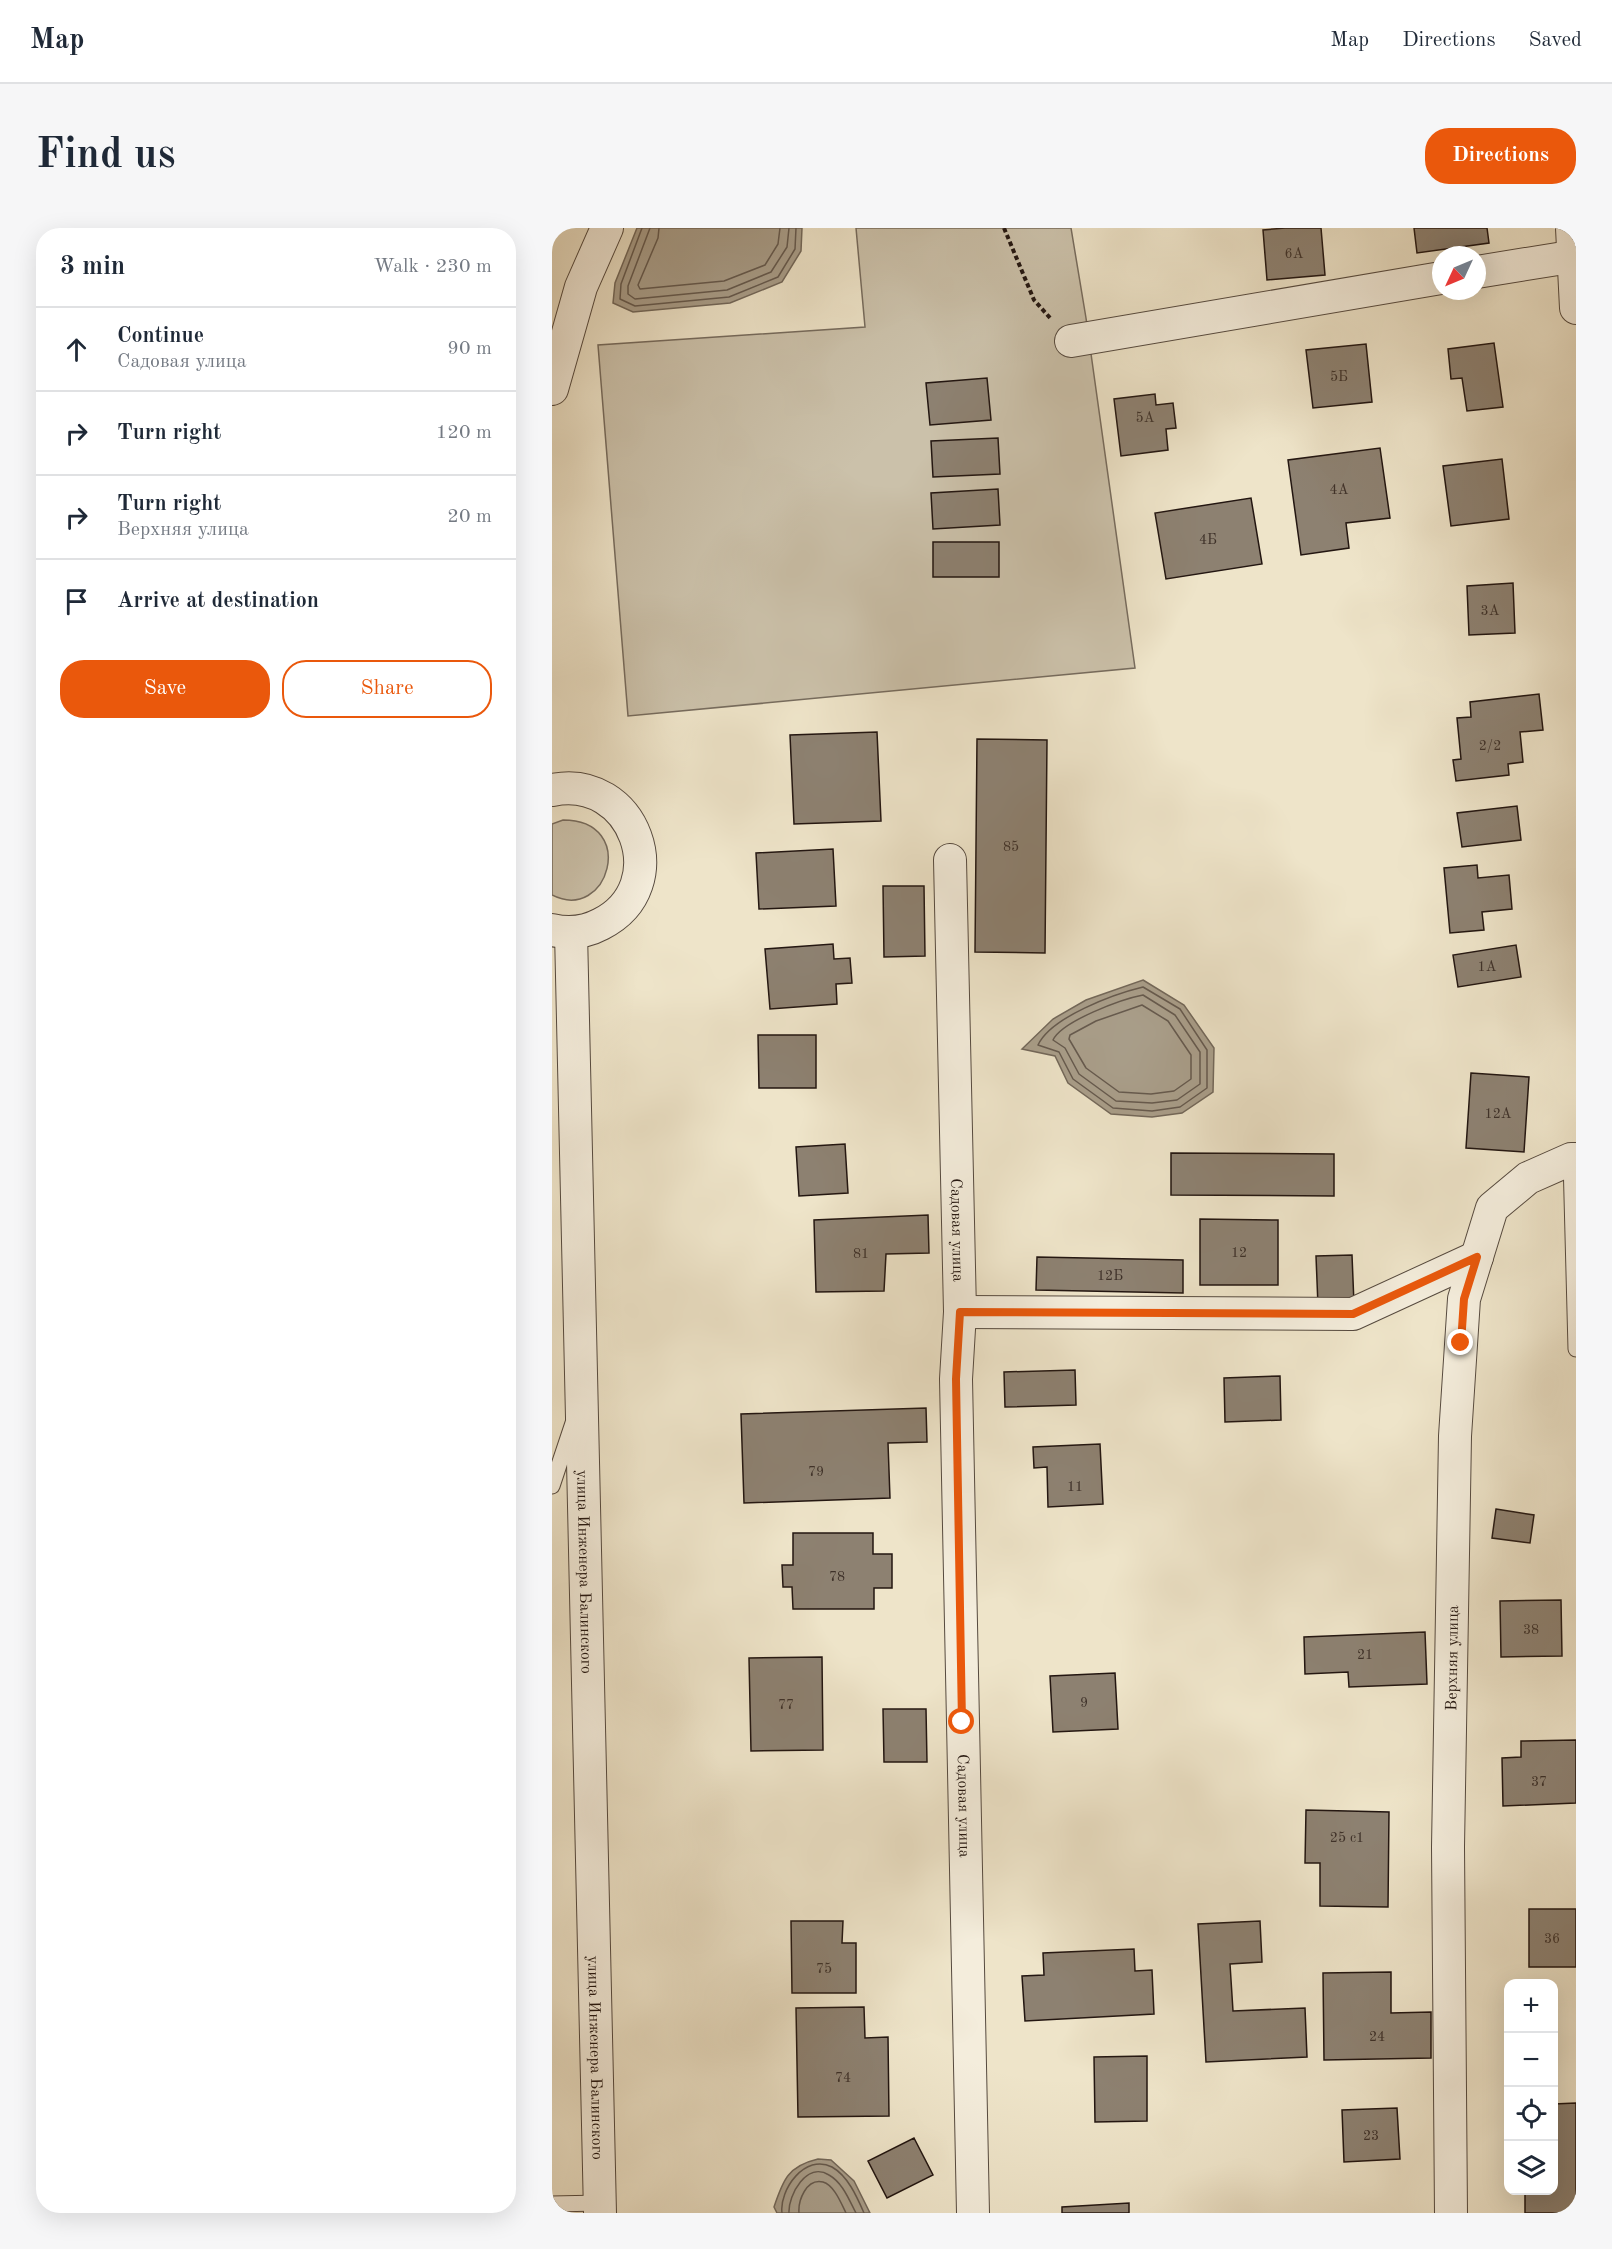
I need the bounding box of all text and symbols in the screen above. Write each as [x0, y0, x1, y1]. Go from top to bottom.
text: Map [30, 27, 84, 55]
text: Map [1330, 30, 1369, 51]
text: Directions [1402, 30, 1496, 51]
text: Saved [1529, 30, 1582, 51]
button: Directions [1425, 128, 1576, 184]
text: Find us [36, 135, 175, 177]
north arrow [1432, 246, 1486, 300]
house number: 6А [1285, 247, 1304, 261]
text: 3 min [60, 254, 125, 280]
text: Walk · 230 m [373, 257, 492, 277]
text: Continue [117, 325, 204, 347]
icon: ahead [60, 333, 93, 366]
text: 90 m [447, 339, 492, 359]
text: Садовая улица [117, 352, 247, 372]
house number: 5Б [1330, 370, 1348, 384]
house number: 5А [1136, 411, 1155, 425]
icon: right [60, 417, 93, 450]
text: Turn right [117, 422, 221, 444]
text: 120 m [436, 423, 492, 443]
house number: 4А [1330, 483, 1349, 497]
text: Turn right [117, 493, 221, 515]
icon: right [60, 501, 93, 534]
text: 20 m [447, 507, 492, 527]
text: Верхняя улица [117, 520, 249, 540]
house number: 4Б [1199, 533, 1217, 547]
icon: arrive [60, 585, 93, 618]
text: Arrive at destination [117, 590, 319, 612]
house number: 3А [1481, 604, 1500, 618]
button: Save [60, 660, 270, 718]
button: Share [282, 660, 492, 718]
house number: 2/2 [1479, 739, 1501, 753]
house number: 85 [1003, 840, 1019, 854]
house number: 1А [1478, 960, 1497, 974]
house number: 12А [1485, 1107, 1512, 1121]
street label: Садовая улица [947, 1178, 965, 1282]
house number: 12 [1231, 1246, 1247, 1260]
house number: 81 [853, 1247, 869, 1261]
house number: 12Б [1097, 1269, 1123, 1283]
route end [1447, 1329, 1473, 1355]
house number: 79 [808, 1465, 824, 1479]
street label: улица Инженера Балинского [573, 1470, 594, 1674]
house number: 11 [1067, 1480, 1083, 1494]
house number: 78 [829, 1570, 845, 1584]
street label: Верхняя улица [1444, 1605, 1462, 1711]
house number: 38 [1523, 1623, 1539, 1637]
house number: 21 [1357, 1648, 1373, 1662]
house number: 9 [1080, 1696, 1088, 1710]
house number: 77 [778, 1698, 794, 1712]
route start [948, 1708, 974, 1734]
street label: Садовая улица [954, 1754, 972, 1858]
house number: 37 [1531, 1775, 1547, 1789]
house number: 25 с1 [1330, 1831, 1364, 1845]
house number: 36 [1544, 1932, 1560, 1946]
street label: улица Инженера Балинского [584, 1956, 605, 2160]
house number: 75 [816, 1962, 832, 1976]
map controls [1504, 1979, 1558, 2195]
button: + [1504, 1979, 1558, 2033]
house number: 24 [1369, 2030, 1385, 2044]
button: − [1504, 2033, 1558, 2087]
house number: 74 [835, 2071, 851, 2085]
button: locate [1504, 2087, 1558, 2141]
house number: 23 [1363, 2129, 1379, 2143]
button: layers [1504, 2141, 1558, 2195]

